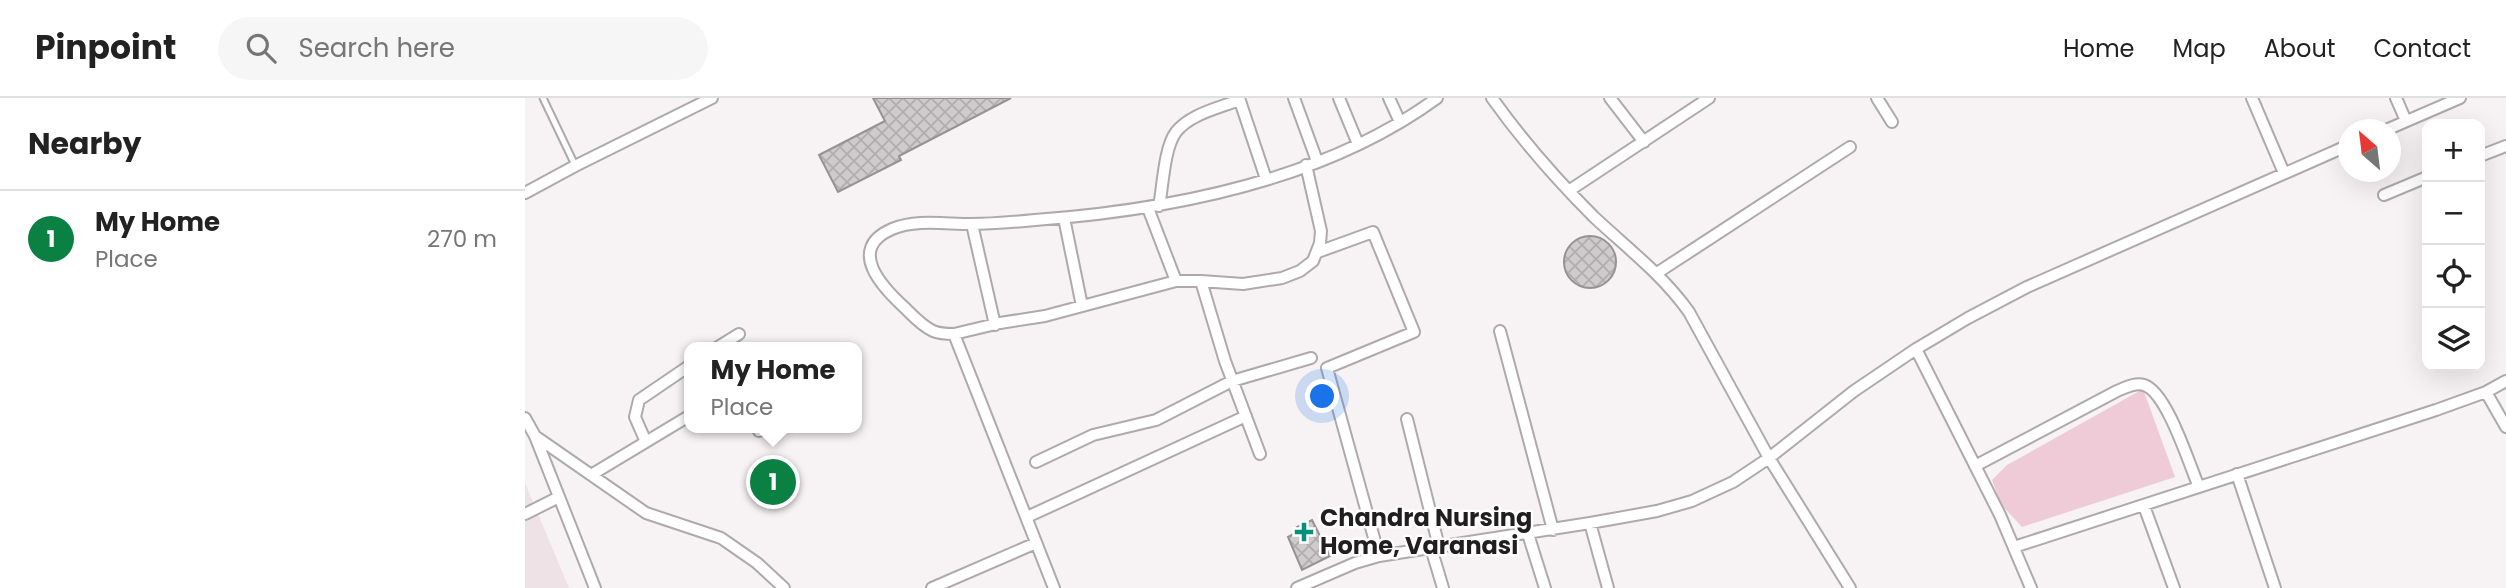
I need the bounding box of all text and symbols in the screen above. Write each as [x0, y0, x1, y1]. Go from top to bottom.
search box [218, 17, 708, 80]
text: Pinpoint [35, 24, 176, 71]
icon: search [242, 29, 280, 67]
text: Search here [298, 30, 455, 66]
text: Home [2063, 32, 2135, 65]
text: Map [2173, 32, 2226, 65]
text: About [2264, 32, 2335, 65]
text: Contact [2373, 32, 2471, 65]
north arrow [2338, 119, 2401, 182]
map controls [2422, 119, 2485, 371]
button: + [2422, 119, 2485, 182]
text: Nearby [28, 122, 142, 165]
button: − [2422, 182, 2485, 245]
text: My Home [95, 204, 220, 240]
text: 1 [47, 223, 55, 255]
text: 270 m [427, 223, 497, 255]
text: Place [95, 243, 158, 275]
button: locate [2422, 245, 2485, 308]
button: layers [2422, 308, 2485, 371]
popup [684, 342, 862, 433]
text: My Home [711, 352, 835, 388]
your location [1305, 379, 1339, 413]
text: Place [711, 391, 773, 423]
pin: 1 [750, 456, 796, 508]
place label: Chandra Nursing Home, Varanasi [1320, 501, 1532, 562]
marker: Chandra Nursing Home, Varanasi [1294, 522, 1314, 542]

